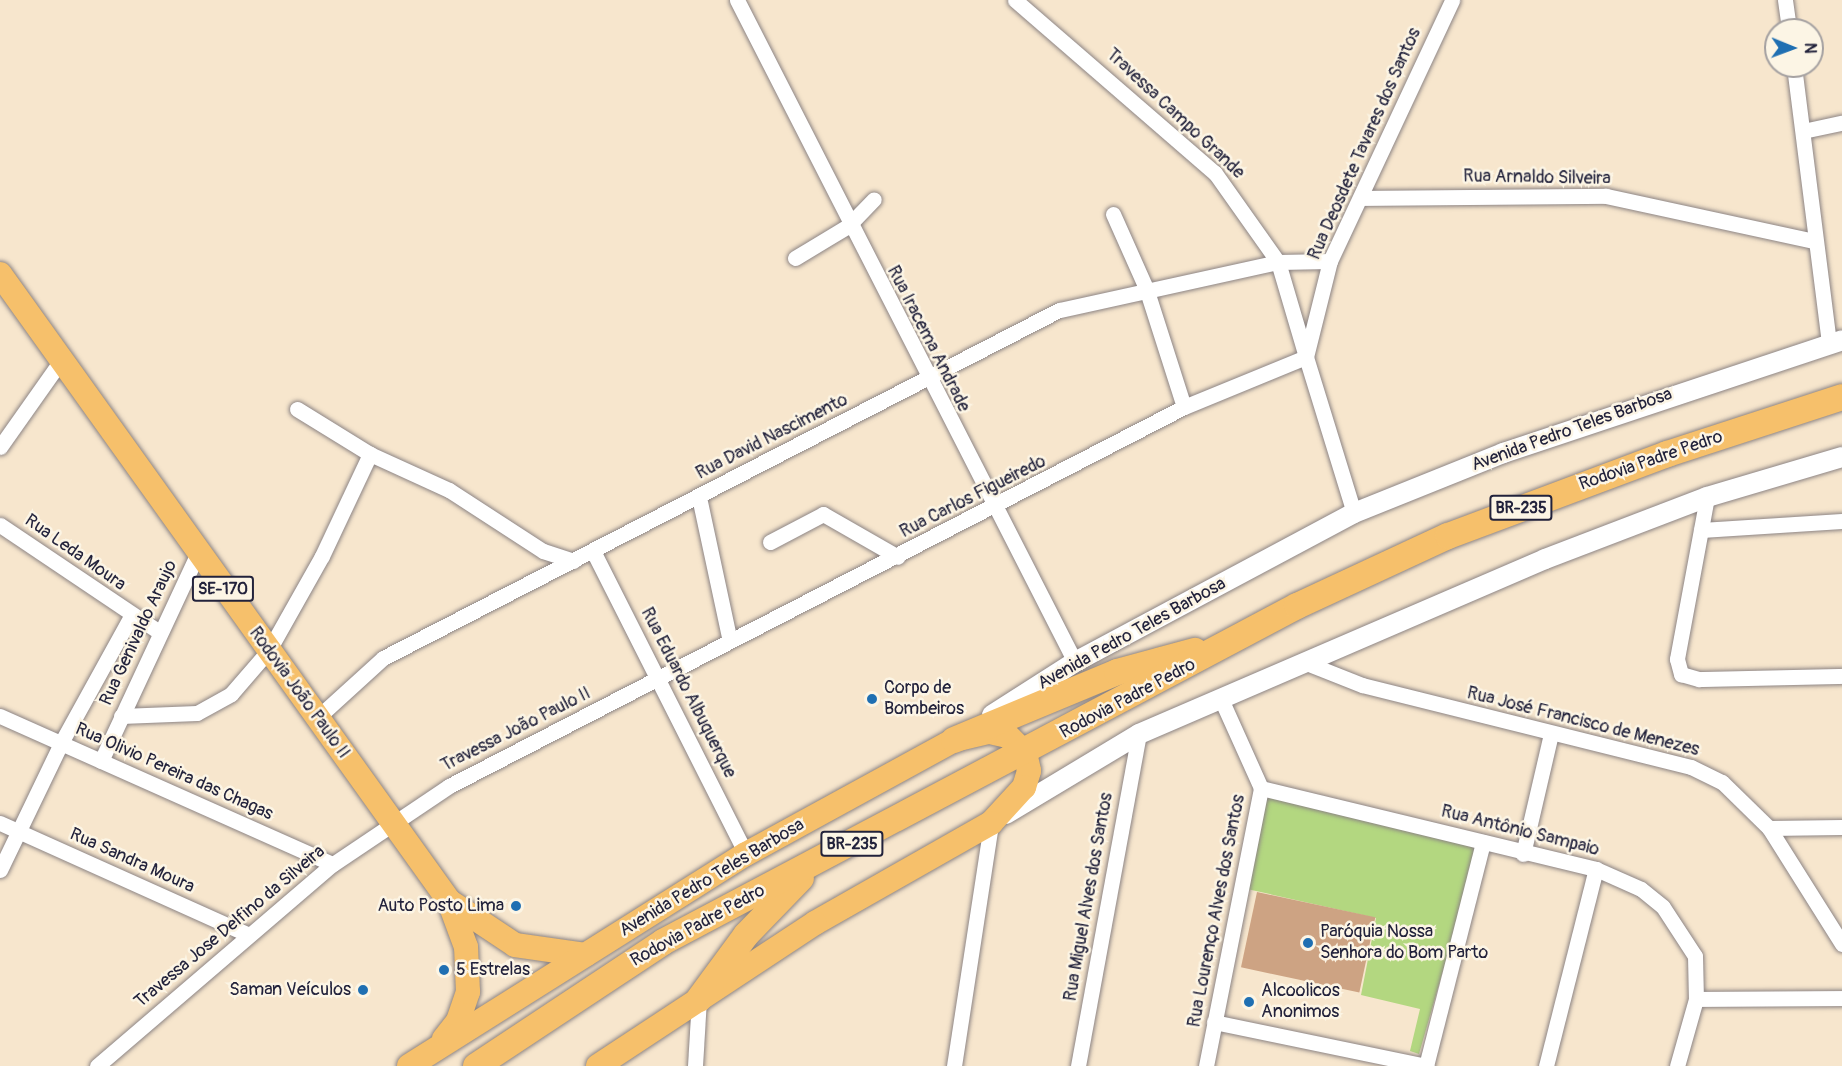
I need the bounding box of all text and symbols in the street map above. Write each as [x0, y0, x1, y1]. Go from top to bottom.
north arrow [1764, 18, 1824, 78]
street label: Rua Deosdete Tavares dos Santos [1304, 25, 1426, 263]
text: N [1800, 43, 1820, 54]
street label: Travessa Campo Grande [1101, 44, 1249, 184]
street label: Rua Arnaldo Silveira [1463, 166, 1611, 190]
street label: Rua Iracema Andrade [882, 262, 974, 416]
street label: Avenida Pedro Teles Barbosa [1469, 384, 1675, 476]
street label: Rua David Nascimento [693, 389, 851, 485]
street label: Rodovia Padre Pedro [1576, 426, 1726, 496]
street label: Rua Carlos Figueiredo [896, 451, 1050, 543]
road number: BR-235 [1488, 495, 1554, 521]
street label: Rua Leda Moura [20, 510, 130, 596]
street label: Rua Genivaldo Araujo [96, 557, 182, 709]
street label: Avenida Pedro Teles Barbosa [1034, 573, 1230, 695]
road number: SE-170 [192, 576, 254, 602]
street label: Rua Eduardo Albuquerque [636, 604, 740, 782]
street label: Rodovia João Paulo II [244, 623, 354, 763]
street label: Rodovia Padre Pedro [1057, 654, 1199, 744]
place label: Corpo de Bombeiros [884, 678, 964, 720]
street label: Travessa João Paulo II [438, 683, 594, 777]
street label: Rua José Francisco de Menezes [1465, 683, 1701, 761]
marker: Corpo de Bombeiros [865, 692, 879, 706]
street label: Rua Olivio Pereira das Chagas [72, 719, 276, 825]
street label: Rua Miguel Alves dos Santos [1060, 791, 1118, 1003]
street label: Rua Lourenço Alves dos Santos [1184, 793, 1250, 1029]
street label: Rua Antônio Sampaio [1439, 801, 1601, 861]
street label: Avenida Pedro Teles Barbosa [616, 814, 808, 942]
street label: Rua Sandra Moura [66, 824, 198, 898]
road number: BR-235 [819, 831, 885, 857]
street label: Travessa Jose Delfino da Silveira [130, 841, 330, 1013]
street label: Rodovia Padre Pedro [627, 880, 769, 972]
place label: Auto Posto Lima [377, 895, 504, 917]
marker: Auto Posto Lima [509, 899, 523, 913]
place label: Paróquia Nossa Senhora do Bom Parto [1320, 922, 1488, 964]
marker: Paróquia Nossa Senhora do Bom Parto [1301, 936, 1315, 950]
place label: 5 Estrelas [456, 959, 530, 981]
marker: 5 Estrelas [437, 963, 451, 977]
place label: Saman Veículos [229, 979, 351, 1001]
place label: Alcoolicos Anonimos [1261, 981, 1340, 1024]
marker: Saman Veículos [356, 983, 370, 997]
marker: Alcoolicos Anonimos [1242, 995, 1256, 1009]

